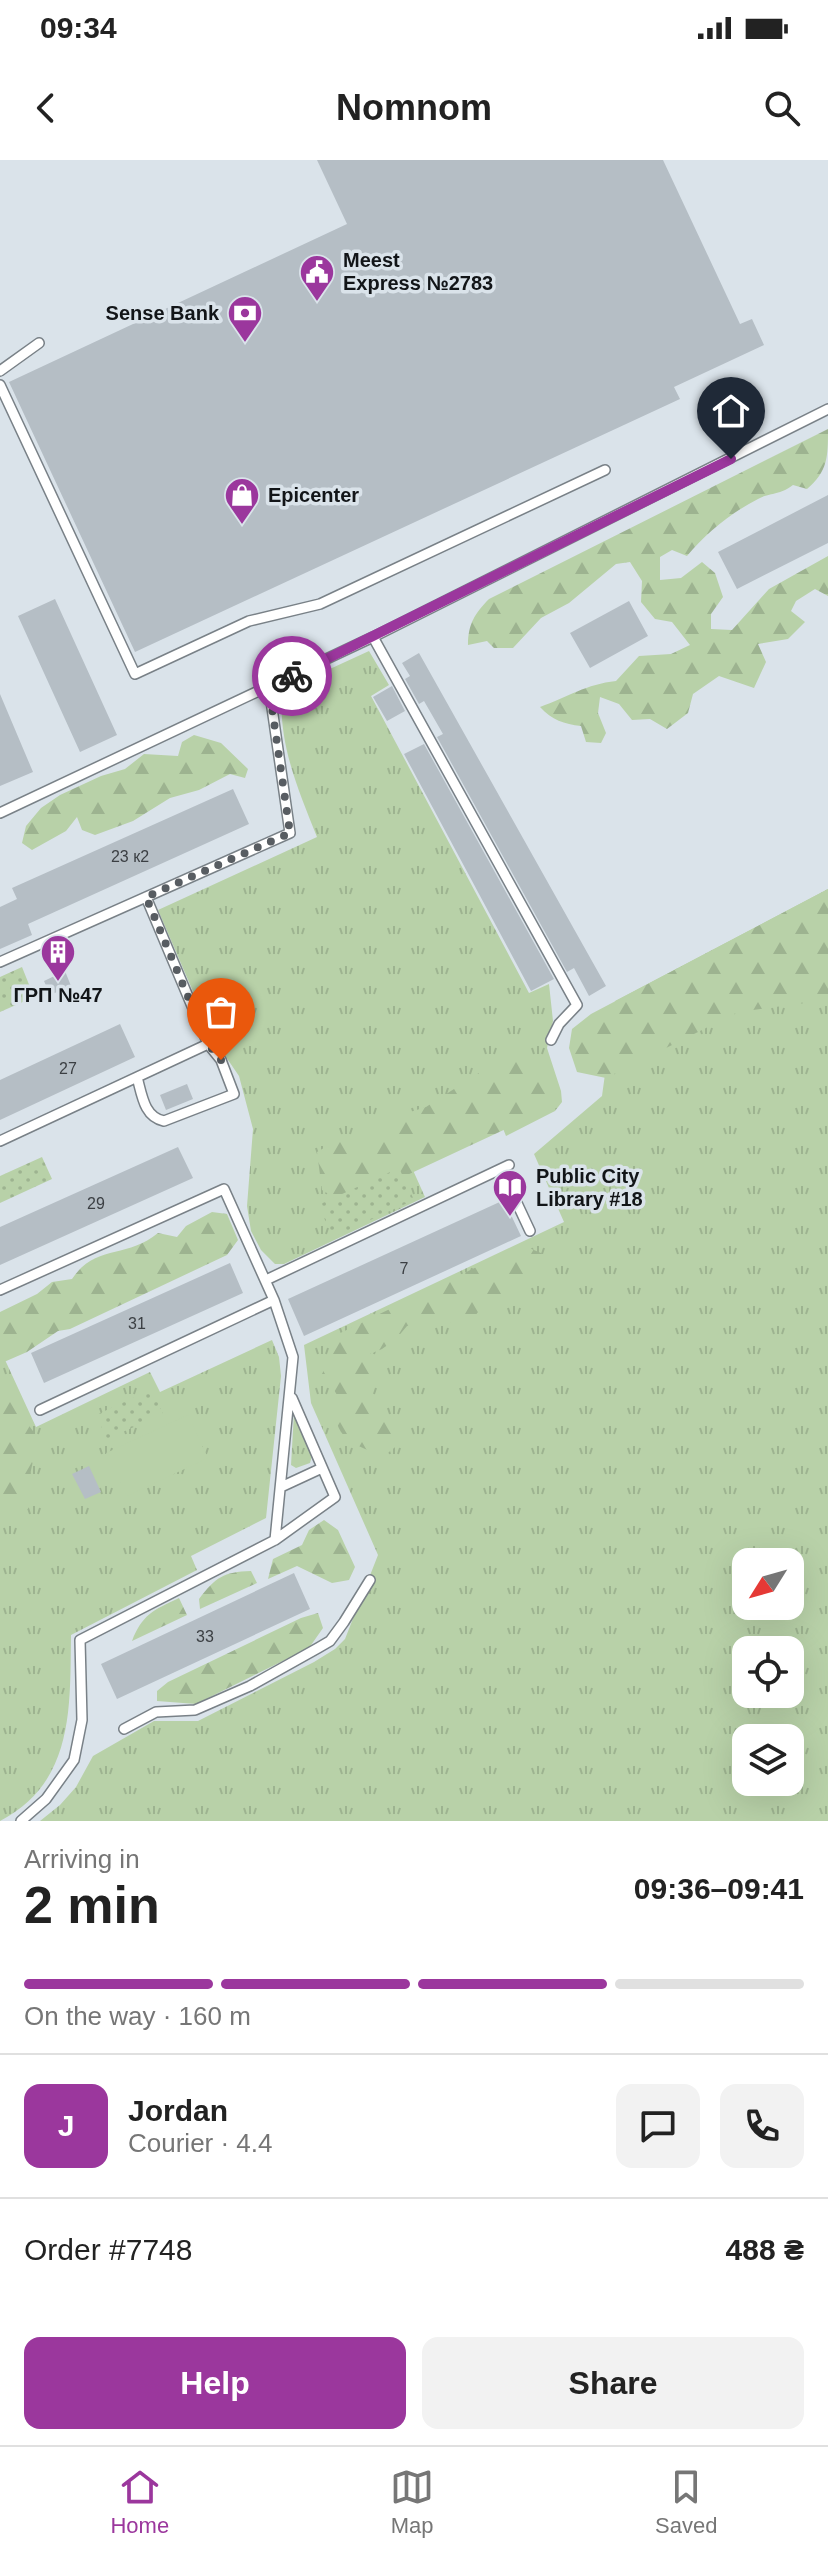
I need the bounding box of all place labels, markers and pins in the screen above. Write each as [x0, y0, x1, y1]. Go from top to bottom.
place label: Meest Express №2783 [343, 249, 493, 294]
public building icon: Meest Express №2783 [298, 253, 336, 303]
bank icon: Sense Bank [226, 294, 264, 344]
place label: Sense Bank [106, 302, 220, 324]
pin [697, 377, 765, 459]
shop icon: Epicenter [223, 476, 261, 526]
place label: Epicenter [268, 484, 359, 506]
building icon: ГРП №47 [39, 933, 77, 983]
pin [187, 978, 255, 1060]
place label: ГРП №47 [13, 984, 103, 1006]
place label: Public City Library #18 [536, 1165, 643, 1210]
library icon: Public City Library #18 [491, 1168, 529, 1218]

